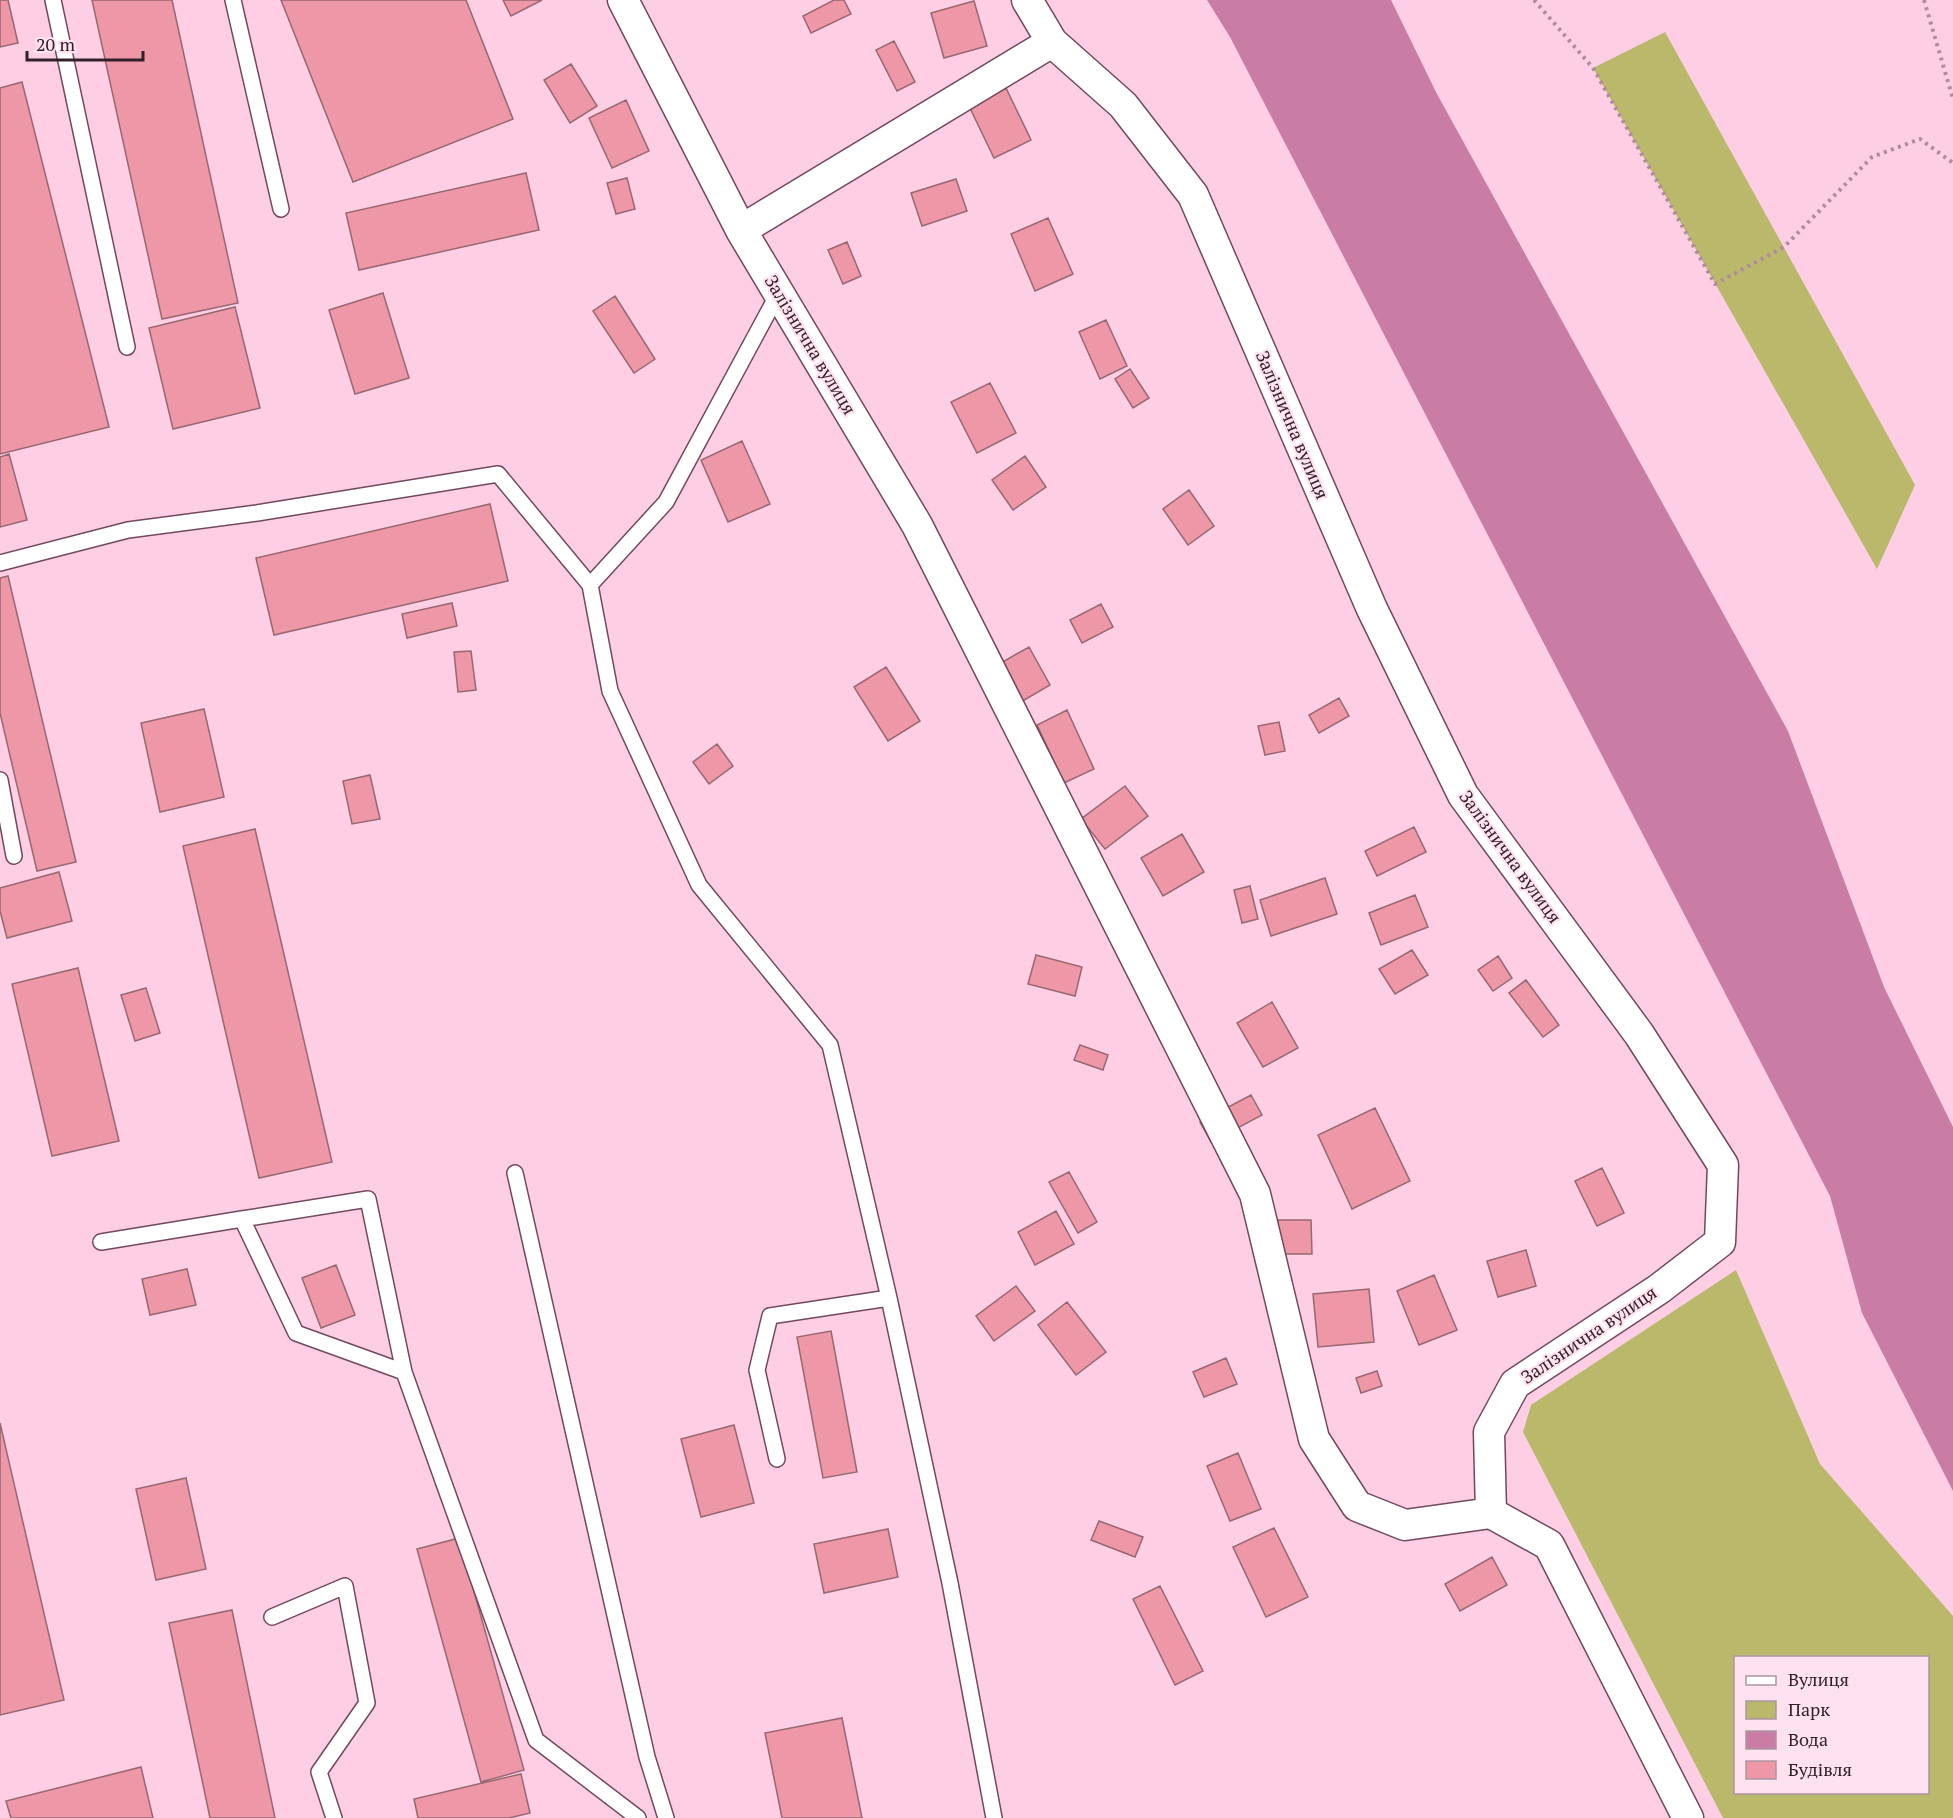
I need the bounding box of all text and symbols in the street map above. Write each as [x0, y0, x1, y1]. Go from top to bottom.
scale bar [27, 24, 142, 62]
text: 20 m [36, 32, 76, 56]
street label: Залізнична вулиця [760, 270, 862, 419]
street label: Залізнична вулиця [1251, 347, 1335, 502]
street label: Залізнична вулиця [1454, 785, 1567, 928]
street label: Залізнична вулиця [1516, 1280, 1661, 1389]
legend [1734, 1656, 1929, 1794]
text: Вулиця [1788, 1667, 1849, 1691]
text: Парк [1788, 1697, 1830, 1721]
text: Вода [1788, 1727, 1828, 1751]
text: Будівля [1788, 1757, 1852, 1781]

